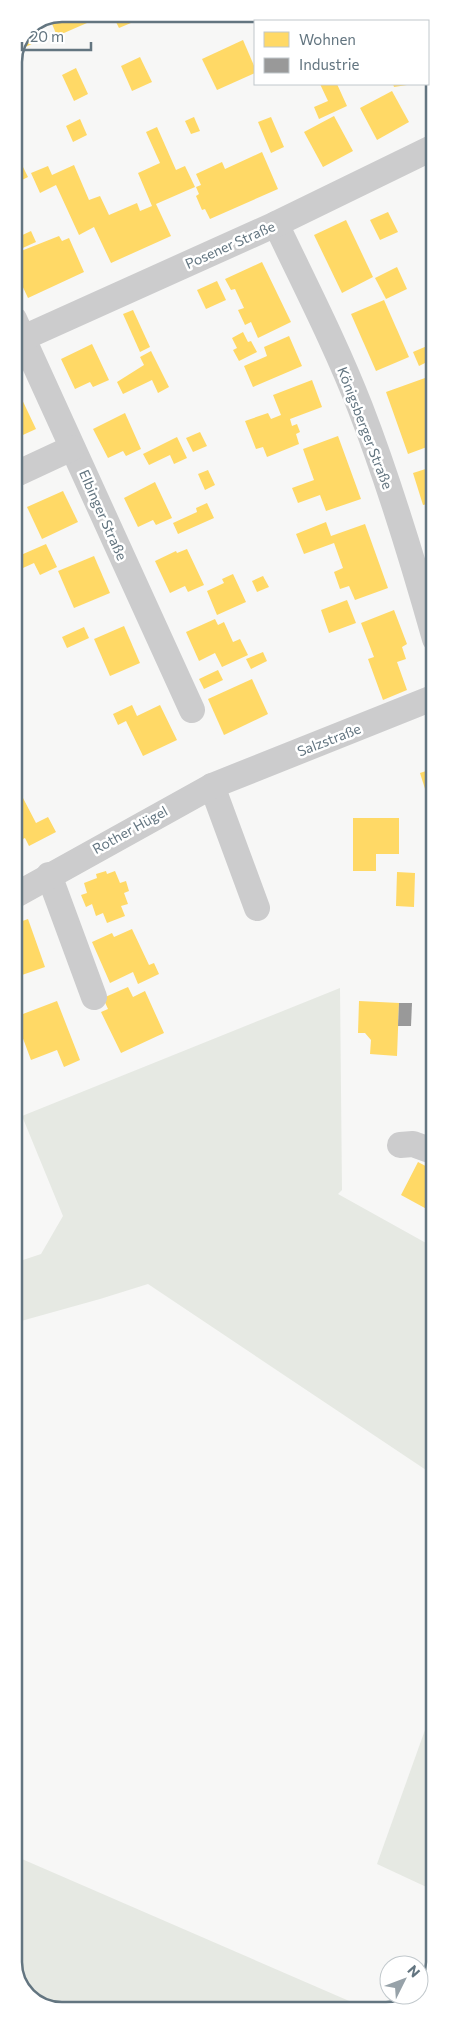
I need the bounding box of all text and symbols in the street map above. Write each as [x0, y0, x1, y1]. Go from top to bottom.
scale bar [22, 20, 91, 52]
legend [254, 20, 429, 85]
text: 20 m [30, 27, 64, 45]
text: Wohnen [299, 30, 356, 48]
text: Industrie [299, 55, 360, 73]
street label: Posener Straße [182, 217, 277, 272]
street label: Königsberger Straße [334, 364, 397, 491]
street label: Elbinger Straße [76, 467, 131, 563]
street label: Salzstraße [295, 720, 363, 759]
street label: Rother Hügel [89, 802, 170, 857]
north arrow [379, 1955, 429, 2005]
text: N [404, 1961, 424, 1981]

